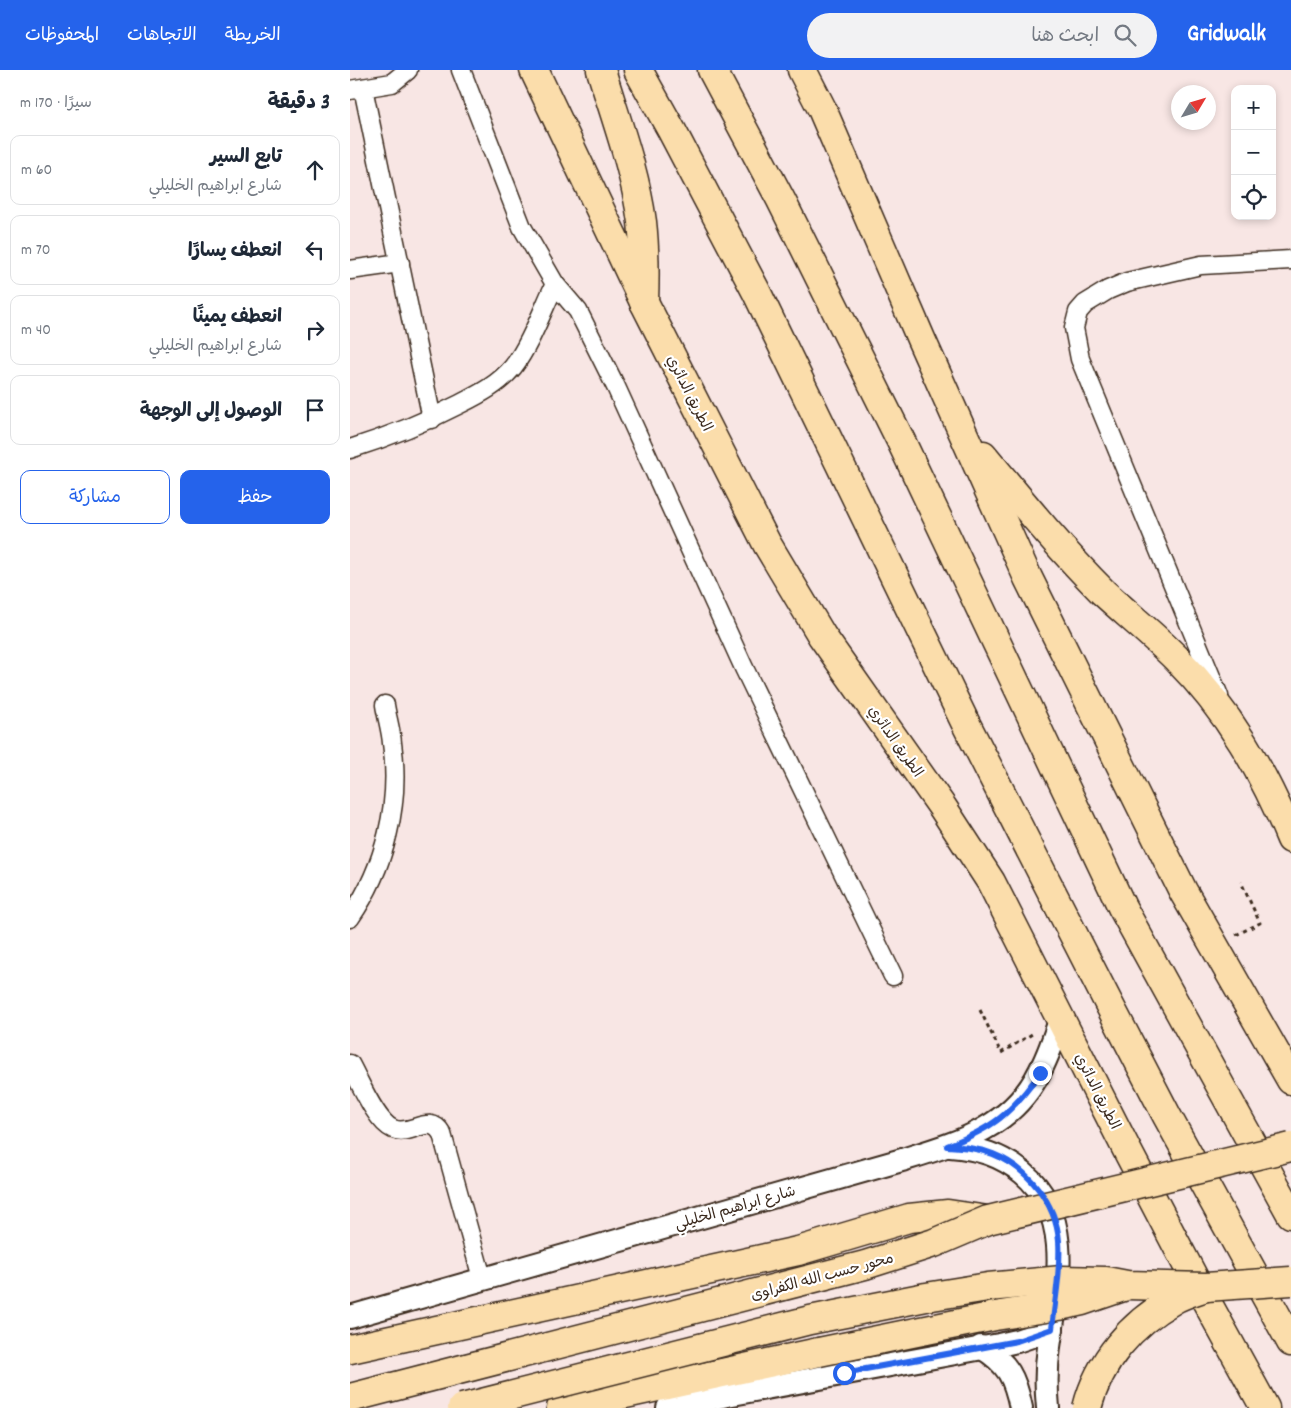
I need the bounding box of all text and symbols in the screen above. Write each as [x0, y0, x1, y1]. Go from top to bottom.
search box [807, 13, 1157, 58]
text: Gridwalk [1187, 18, 1266, 52]
icon: search [1111, 21, 1139, 49]
text: المحفوظات [25, 24, 99, 49]
text: الاتجاهات [127, 24, 197, 49]
text: الخريطة [225, 24, 281, 49]
text: ابحث هنا [1031, 24, 1099, 51]
north arrow [1171, 85, 1216, 130]
map controls [1231, 85, 1276, 220]
button: + [1231, 85, 1276, 130]
text: 3 دقيقة [267, 89, 330, 119]
text: سيرًا · 170 m [20, 92, 92, 115]
button: − [1231, 130, 1276, 175]
text: تابع السير [210, 145, 282, 172]
icon: ahead [301, 156, 329, 184]
text: 60 m [21, 159, 52, 182]
text: شارع ابراهيم الخليلي [149, 175, 282, 198]
button: locate [1231, 175, 1276, 220]
icon: left [301, 236, 329, 264]
text: 70 m [21, 239, 51, 262]
text: انعطف يسارًا [188, 239, 282, 266]
text: انعطف يمينًا [193, 305, 282, 332]
icon: right [301, 316, 329, 344]
text: 40 m [21, 319, 51, 342]
text: شارع ابراهيم الخليلي [149, 335, 282, 358]
street label: الطريق الدائري [660, 352, 717, 436]
icon: arrive [301, 396, 329, 424]
text: الوصول إلى الوجهة [140, 399, 282, 426]
button: مشاركة [20, 470, 170, 524]
button: حفظ [180, 470, 330, 524]
street label: الطريق الدائري [861, 702, 927, 783]
street label: الطريق الدائري [1068, 1050, 1125, 1134]
route end [1029, 1062, 1052, 1085]
street label: شارع ابراهيم الخليلي [672, 1181, 799, 1237]
street label: محور حسب الله الكفراوى [749, 1248, 896, 1308]
route start [833, 1362, 856, 1385]

